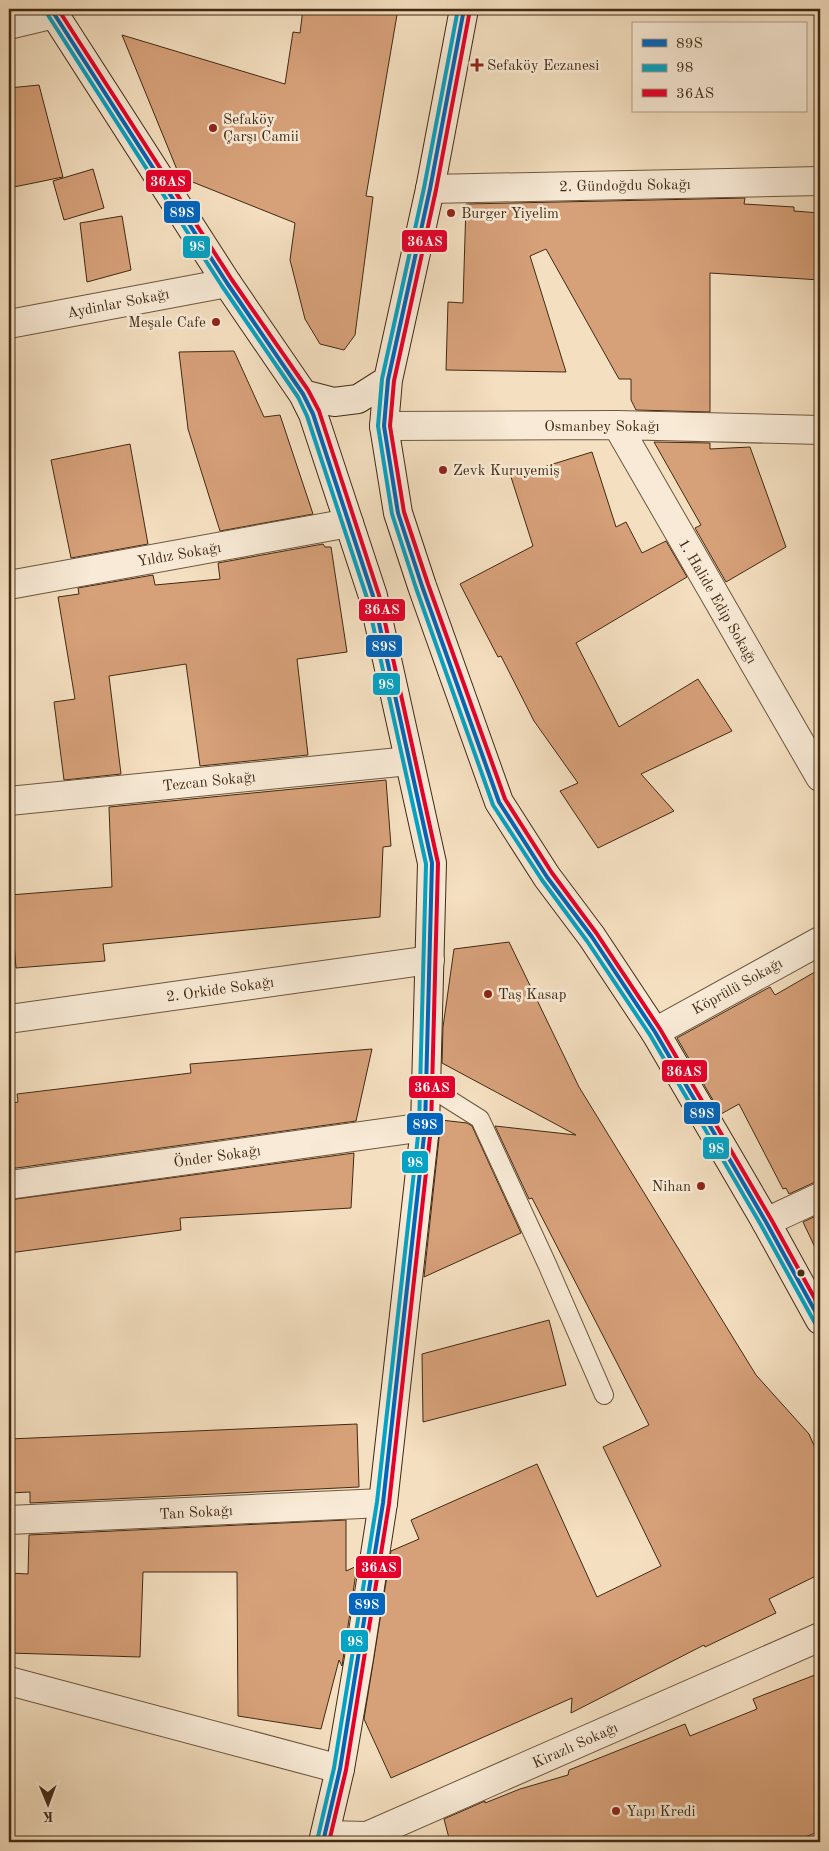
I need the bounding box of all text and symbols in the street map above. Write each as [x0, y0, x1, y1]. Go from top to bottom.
legend [632, 22, 806, 112]
text: 89S [676, 37, 703, 52]
marker: Sefaköy Eczanesi [471, 59, 483, 71]
place label: Sefaköy Eczanesi [487, 59, 599, 74]
text: 98 [676, 61, 693, 76]
text: 36AS [676, 87, 714, 102]
place label: Sefaköy Çarşı Camii [223, 113, 299, 145]
marker: Sefaköy Çarşı Camii [207, 122, 219, 134]
line badge: 36AS [145, 169, 192, 193]
text: 36AS [150, 175, 186, 189]
street label: 2. Gündoğdu Sokağı [559, 178, 691, 195]
line badge: 89S [163, 200, 201, 224]
text: 89S [170, 206, 194, 220]
marker: Burger Yiyelim [445, 207, 457, 219]
place label: Burger Yiyelim [461, 207, 559, 222]
line badge: 36AS [401, 229, 448, 253]
line badge: 98 [182, 235, 211, 259]
text: 36AS [407, 235, 443, 249]
text: 98 [189, 240, 205, 254]
street label: Aydinlar Sokağı [66, 287, 171, 322]
place label: Meşale Cafe [128, 316, 206, 331]
marker: Meşale Cafe [210, 316, 222, 328]
street label: Osmanbey Sokağı [544, 420, 660, 435]
marker: Zevk Kuruyemiş [437, 464, 449, 476]
place label: Zevk Kuruyemiş [453, 464, 560, 479]
street label: 1. Halide Edip Sokağı [675, 537, 759, 667]
street label: Yıldız Sokağı [136, 541, 222, 570]
line badge: 36AS [358, 598, 406, 622]
text: 36AS [364, 603, 400, 617]
line badge: 89S [365, 634, 403, 658]
text: 89S [372, 640, 396, 654]
line badge: 98 [372, 672, 401, 696]
text: 98 [378, 678, 394, 692]
street label: Tezcan Sokağı [162, 770, 256, 795]
street label: Köprülü Sokağı [690, 956, 786, 1018]
street label: 2. Orkide Sokağı [165, 975, 275, 1005]
marker: Taş Kasap [482, 988, 494, 1000]
place label: Taş Kasap [498, 988, 567, 1003]
line badge: 36AS [661, 1059, 708, 1083]
text: 36AS [666, 1065, 702, 1079]
line badge: 36AS [408, 1075, 456, 1099]
text: 36AS [414, 1081, 450, 1095]
line badge: 89S [683, 1101, 721, 1125]
text: 89S [690, 1107, 714, 1121]
line badge: 89S [406, 1112, 444, 1136]
text: 89S [413, 1118, 437, 1132]
line badge: 98 [702, 1136, 730, 1160]
street label: Önder Sokağı [172, 1141, 262, 1171]
text: 98 [708, 1142, 724, 1156]
line badge: 98 [401, 1150, 429, 1174]
text: 98 [407, 1156, 423, 1170]
place label: Nihan [652, 1180, 691, 1195]
marker: Nihan [695, 1180, 707, 1192]
unlabelled marker [796, 1268, 806, 1278]
street label: Tan Sokağı [159, 1504, 233, 1523]
line badge: 36AS [355, 1555, 402, 1579]
text: 36AS [361, 1561, 397, 1575]
line badge: 89S [348, 1592, 386, 1616]
text: 89S [355, 1598, 379, 1612]
line badge: 98 [340, 1629, 369, 1653]
text: 98 [347, 1635, 363, 1649]
street label: Kirazlı Sokağı [531, 1721, 621, 1772]
north arrow [22, 1778, 72, 1828]
marker: Yapı Kredi [610, 1805, 622, 1817]
place label: Yapı Kredi [626, 1805, 696, 1820]
text: K [42, 1809, 54, 1823]

